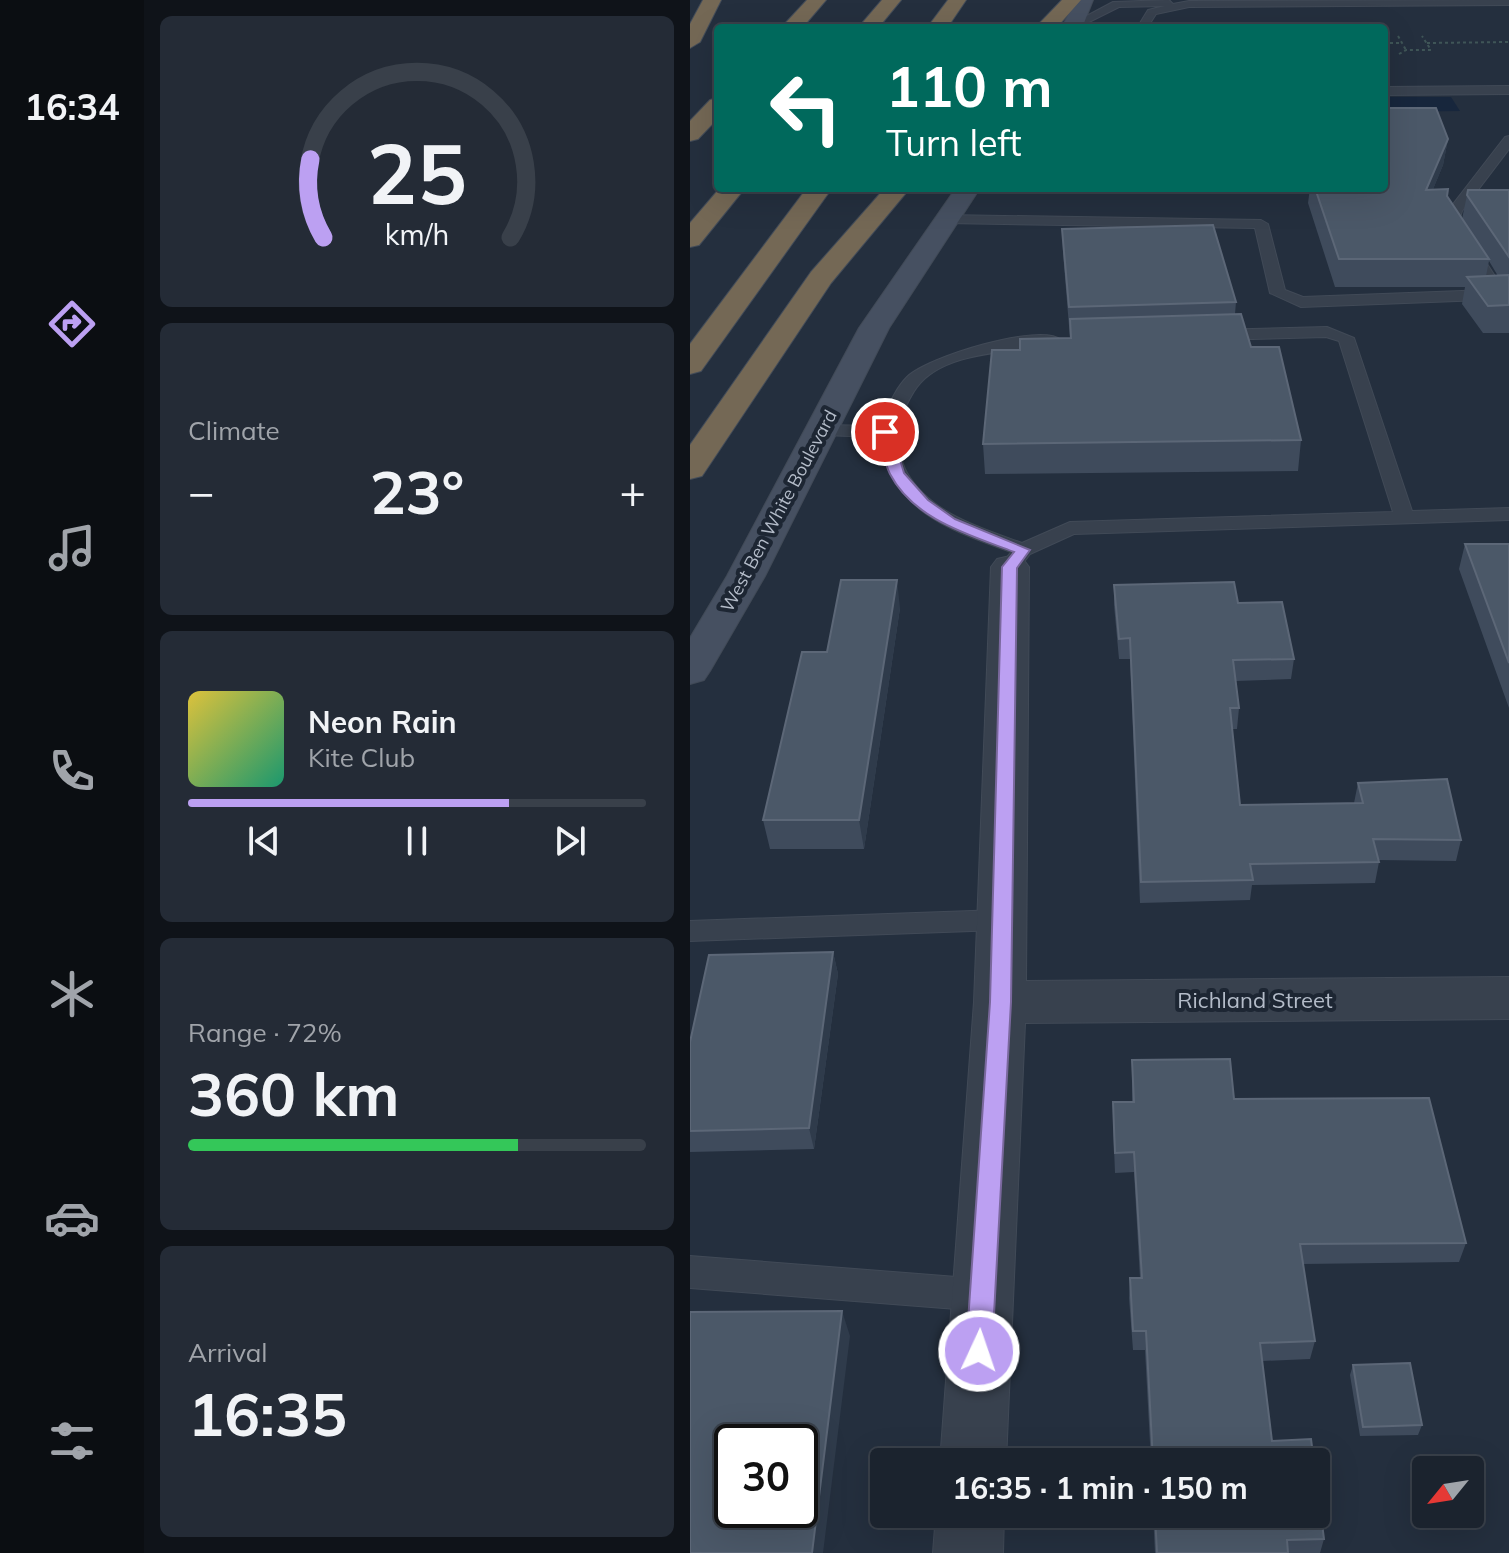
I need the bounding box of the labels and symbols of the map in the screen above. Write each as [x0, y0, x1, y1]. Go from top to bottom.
pin [851, 398, 919, 466]
street label: West Ben White Boulevard [715, 406, 842, 616]
street label: Richland Street [1177, 986, 1333, 1014]
position arrow [937, 1309, 1021, 1393]
speed limit sign: 30 [714, 1424, 818, 1528]
north arrow [1412, 1456, 1484, 1528]

